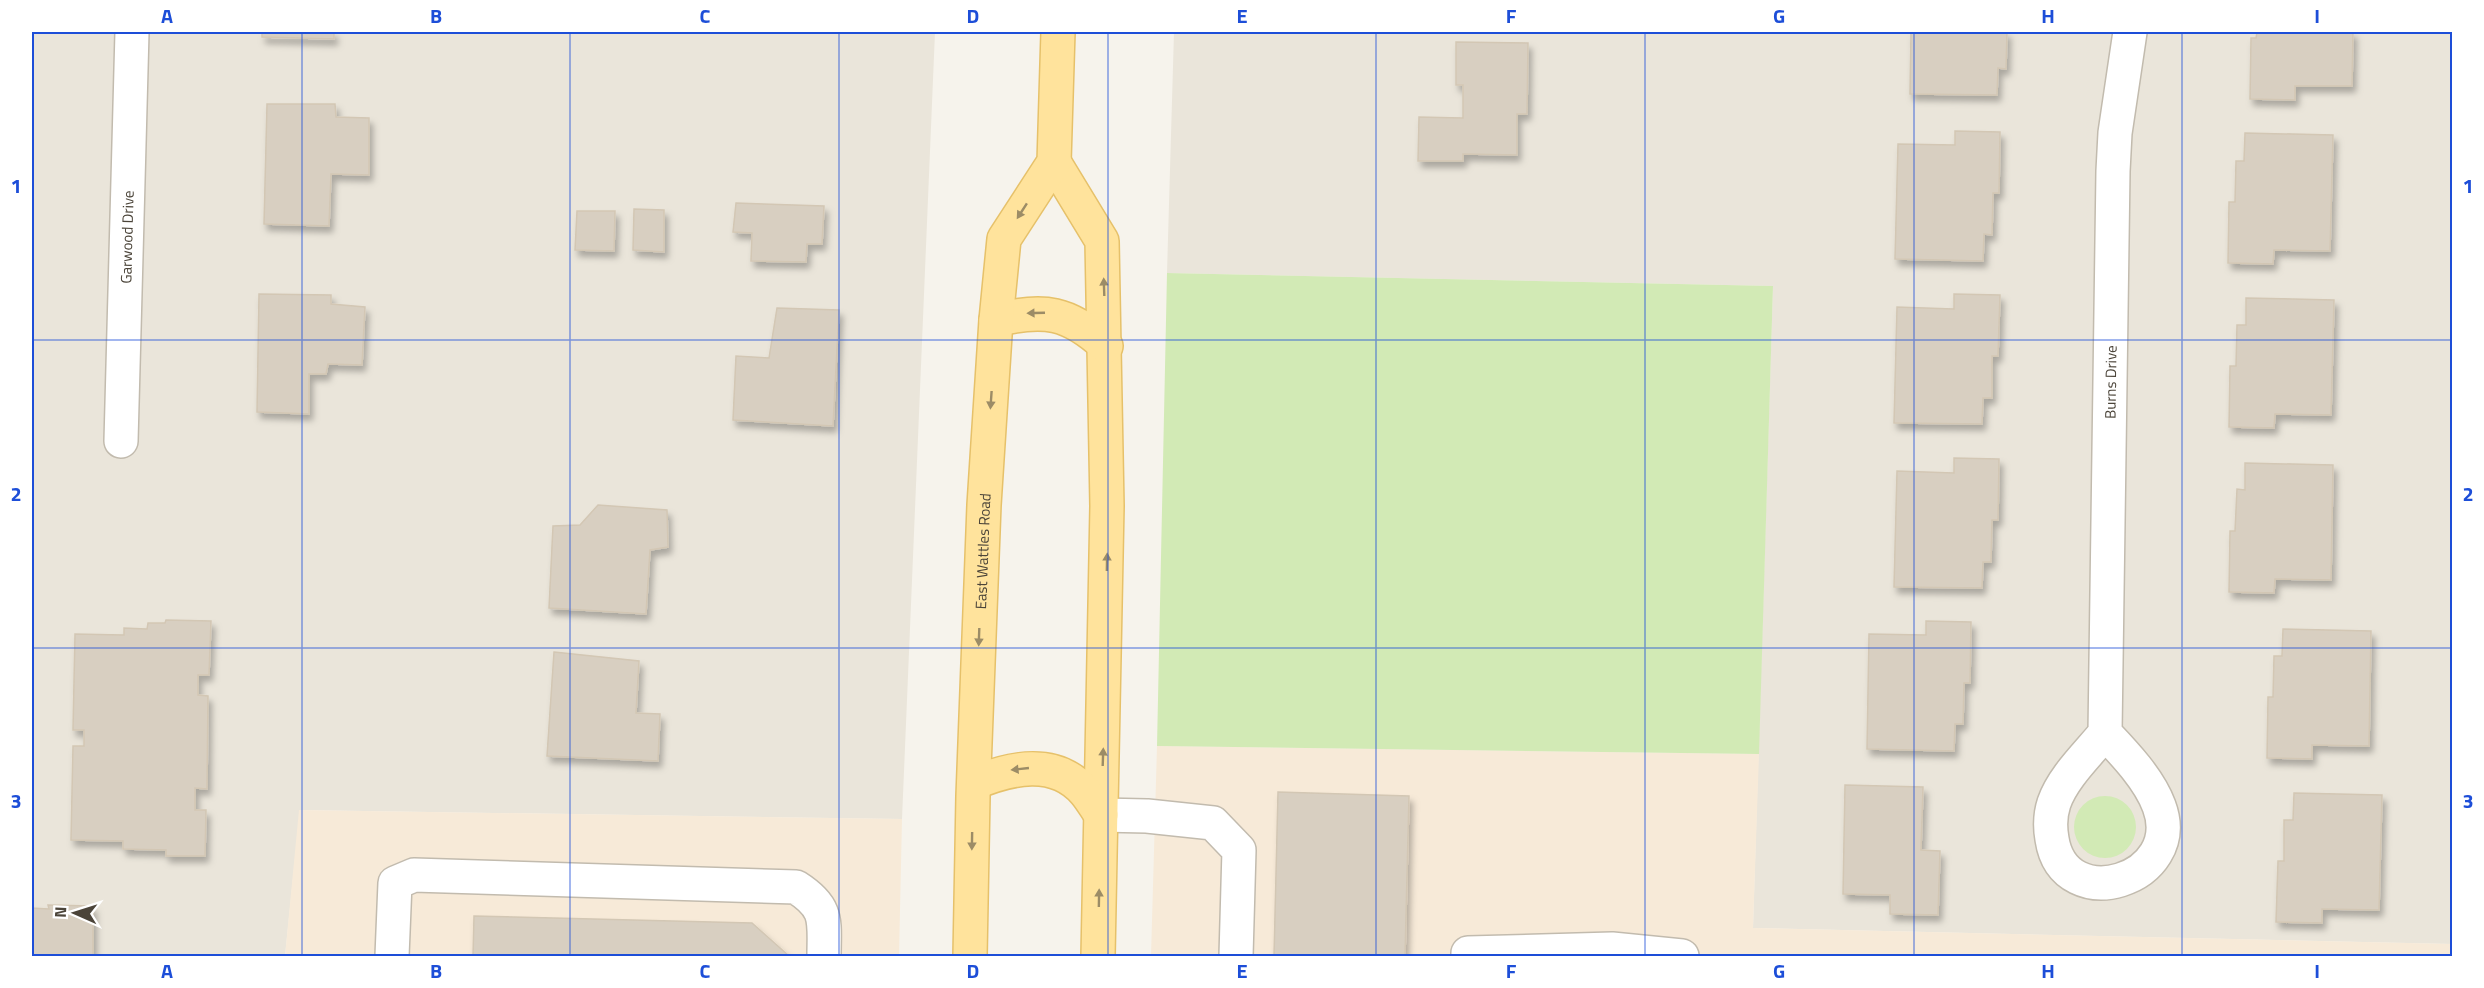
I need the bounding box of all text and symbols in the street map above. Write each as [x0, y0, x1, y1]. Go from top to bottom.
text: A [161, 0, 173, 31]
text: B [430, 0, 442, 31]
text: C [700, 0, 711, 31]
text: D [967, 0, 979, 31]
text: E [1236, 0, 1248, 31]
text: F [1506, 0, 1517, 31]
text: G [1773, 0, 1785, 31]
text: H [2041, 0, 2055, 31]
text: I [2314, 0, 2320, 31]
text: 1 [10, 170, 22, 201]
text: 1 [2462, 170, 2474, 201]
street label: Garwood Drive [114, 190, 139, 284]
one-way arrow [1017, 203, 1028, 219]
one-way arrow [1099, 278, 1108, 297]
one-way arrow [1027, 309, 1046, 318]
street label: Burns Drive [2098, 345, 2122, 419]
one-way arrow [986, 391, 996, 410]
text: 2 [10, 478, 22, 509]
text: 2 [2462, 478, 2474, 509]
street label: East Wattles Road [969, 492, 996, 610]
one-way arrow [1102, 552, 1111, 571]
one-way arrow [974, 628, 983, 647]
one-way arrow [1098, 747, 1107, 766]
one-way arrow [1010, 764, 1029, 774]
text: 3 [10, 785, 22, 816]
text: 3 [2462, 785, 2474, 816]
one-way arrow [967, 832, 977, 851]
north arrow [45, 883, 105, 943]
one-way arrow [1094, 889, 1104, 908]
text: N [48, 906, 72, 918]
text: A [161, 955, 173, 986]
text: B [430, 955, 442, 986]
text: C [700, 955, 711, 986]
text: D [967, 955, 979, 986]
text: E [1236, 955, 1248, 986]
text: F [1506, 955, 1517, 986]
text: G [1773, 955, 1785, 986]
text: H [2041, 955, 2055, 986]
text: I [2314, 955, 2320, 986]

